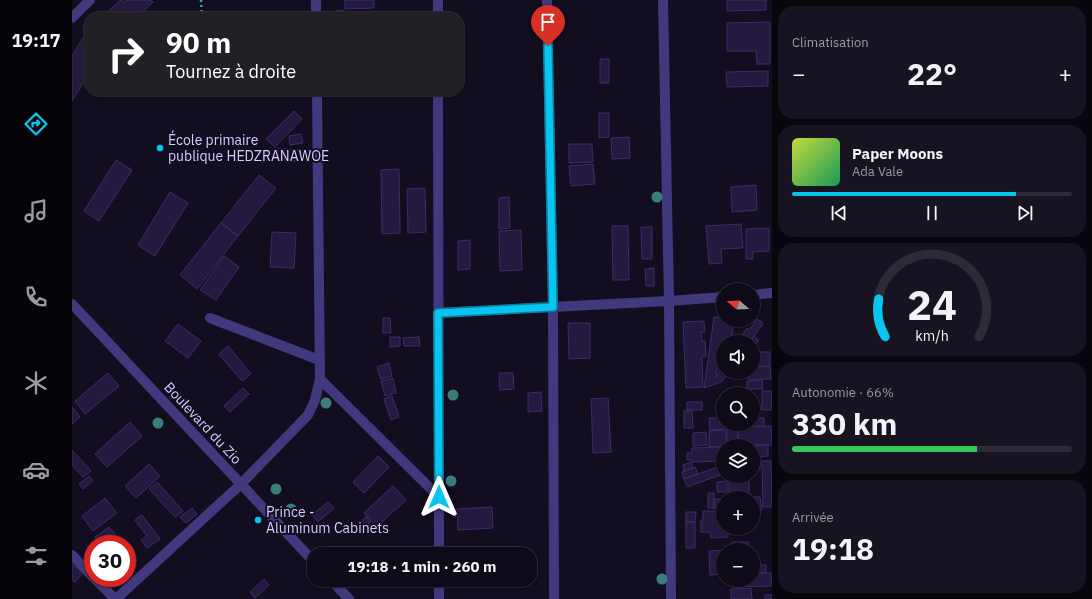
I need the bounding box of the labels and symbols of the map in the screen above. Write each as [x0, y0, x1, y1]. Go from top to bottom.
pin [531, 5, 565, 46]
place label: École primaire publique HEDZRANAWOE [168, 130, 329, 165]
marker: École primaire publique HEDZRANAWOE [155, 143, 165, 153]
north arrow [716, 283, 760, 327]
street label: Boulevard du Zio [160, 378, 246, 468]
position arrow [418, 476, 460, 518]
place label: Prince - Aluminum Cabinets [266, 503, 389, 537]
marker: Prince - Aluminum Cabinets [253, 515, 263, 525]
speed limit sign: 30 [84, 535, 136, 587]

